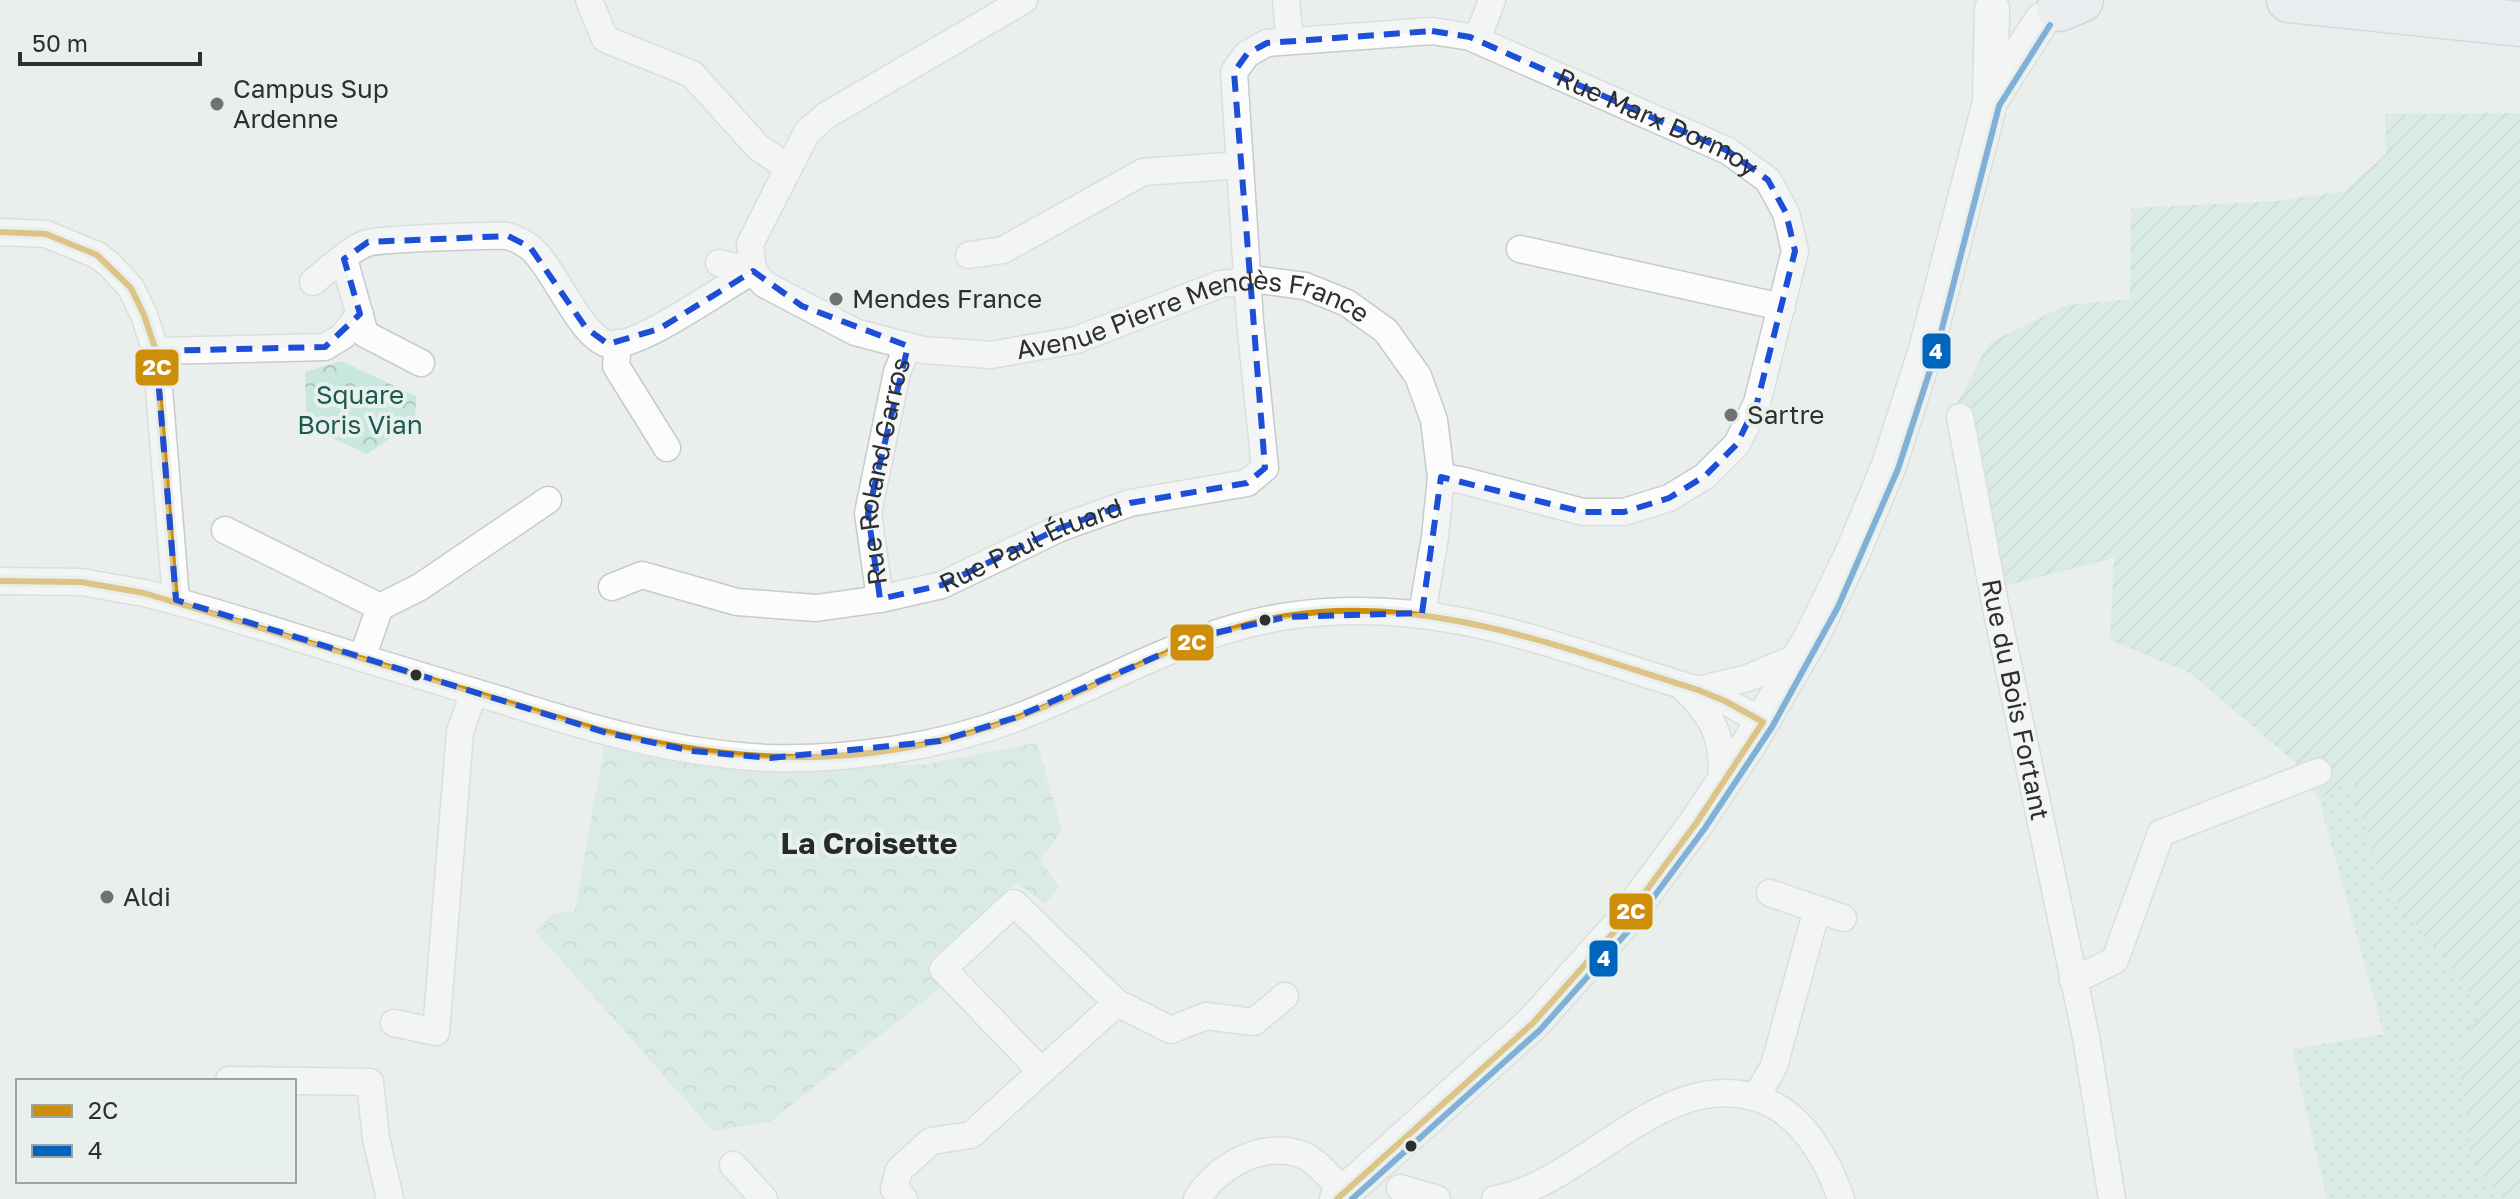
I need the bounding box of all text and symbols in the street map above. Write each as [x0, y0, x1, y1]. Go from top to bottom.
scale bar [20, 16, 200, 66]
text: 50 m [32, 28, 88, 57]
street label: Rue Marx Dormoy [1552, 61, 1765, 183]
place label: Campus Sup Ardenne [233, 73, 389, 134]
marker: Campus Sup Ardenne [208, 95, 226, 113]
street label: Avenue Pierre Mendès France [1014, 263, 1375, 365]
place label: Mendes France [852, 283, 1042, 314]
marker: Mendes France [827, 290, 845, 308]
line badge: 4 [1921, 332, 1952, 370]
text: 4 [1929, 337, 1943, 364]
line badge: 2C [134, 348, 180, 387]
street label: Rue Roland Garros [852, 352, 917, 587]
text: 2C [142, 353, 172, 380]
park label: Square Boris Vian [297, 379, 423, 440]
place label: Sartre [1747, 399, 1824, 430]
marker: Sartre [1722, 406, 1740, 424]
street label: Rue Paul Éluard [934, 491, 1126, 599]
street label: Rue du Bois Fortant [1976, 576, 2056, 823]
unlabelled marker [1257, 612, 1273, 628]
line badge: 2C [1169, 623, 1215, 662]
text: 2C [1177, 628, 1207, 655]
unlabelled marker [408, 667, 424, 683]
district label: La Croisette [781, 825, 957, 861]
place label: Aldi [123, 881, 171, 912]
marker: Aldi [98, 888, 116, 906]
line badge: 2C [1608, 892, 1654, 931]
text: 2C [1616, 897, 1646, 924]
line badge: 4 [1588, 939, 1619, 978]
text: 4 [1597, 944, 1611, 971]
legend [16, 1079, 296, 1183]
text: 2C [88, 1095, 118, 1124]
text: 4 [88, 1135, 103, 1164]
unlabelled marker [1403, 1138, 1419, 1154]

